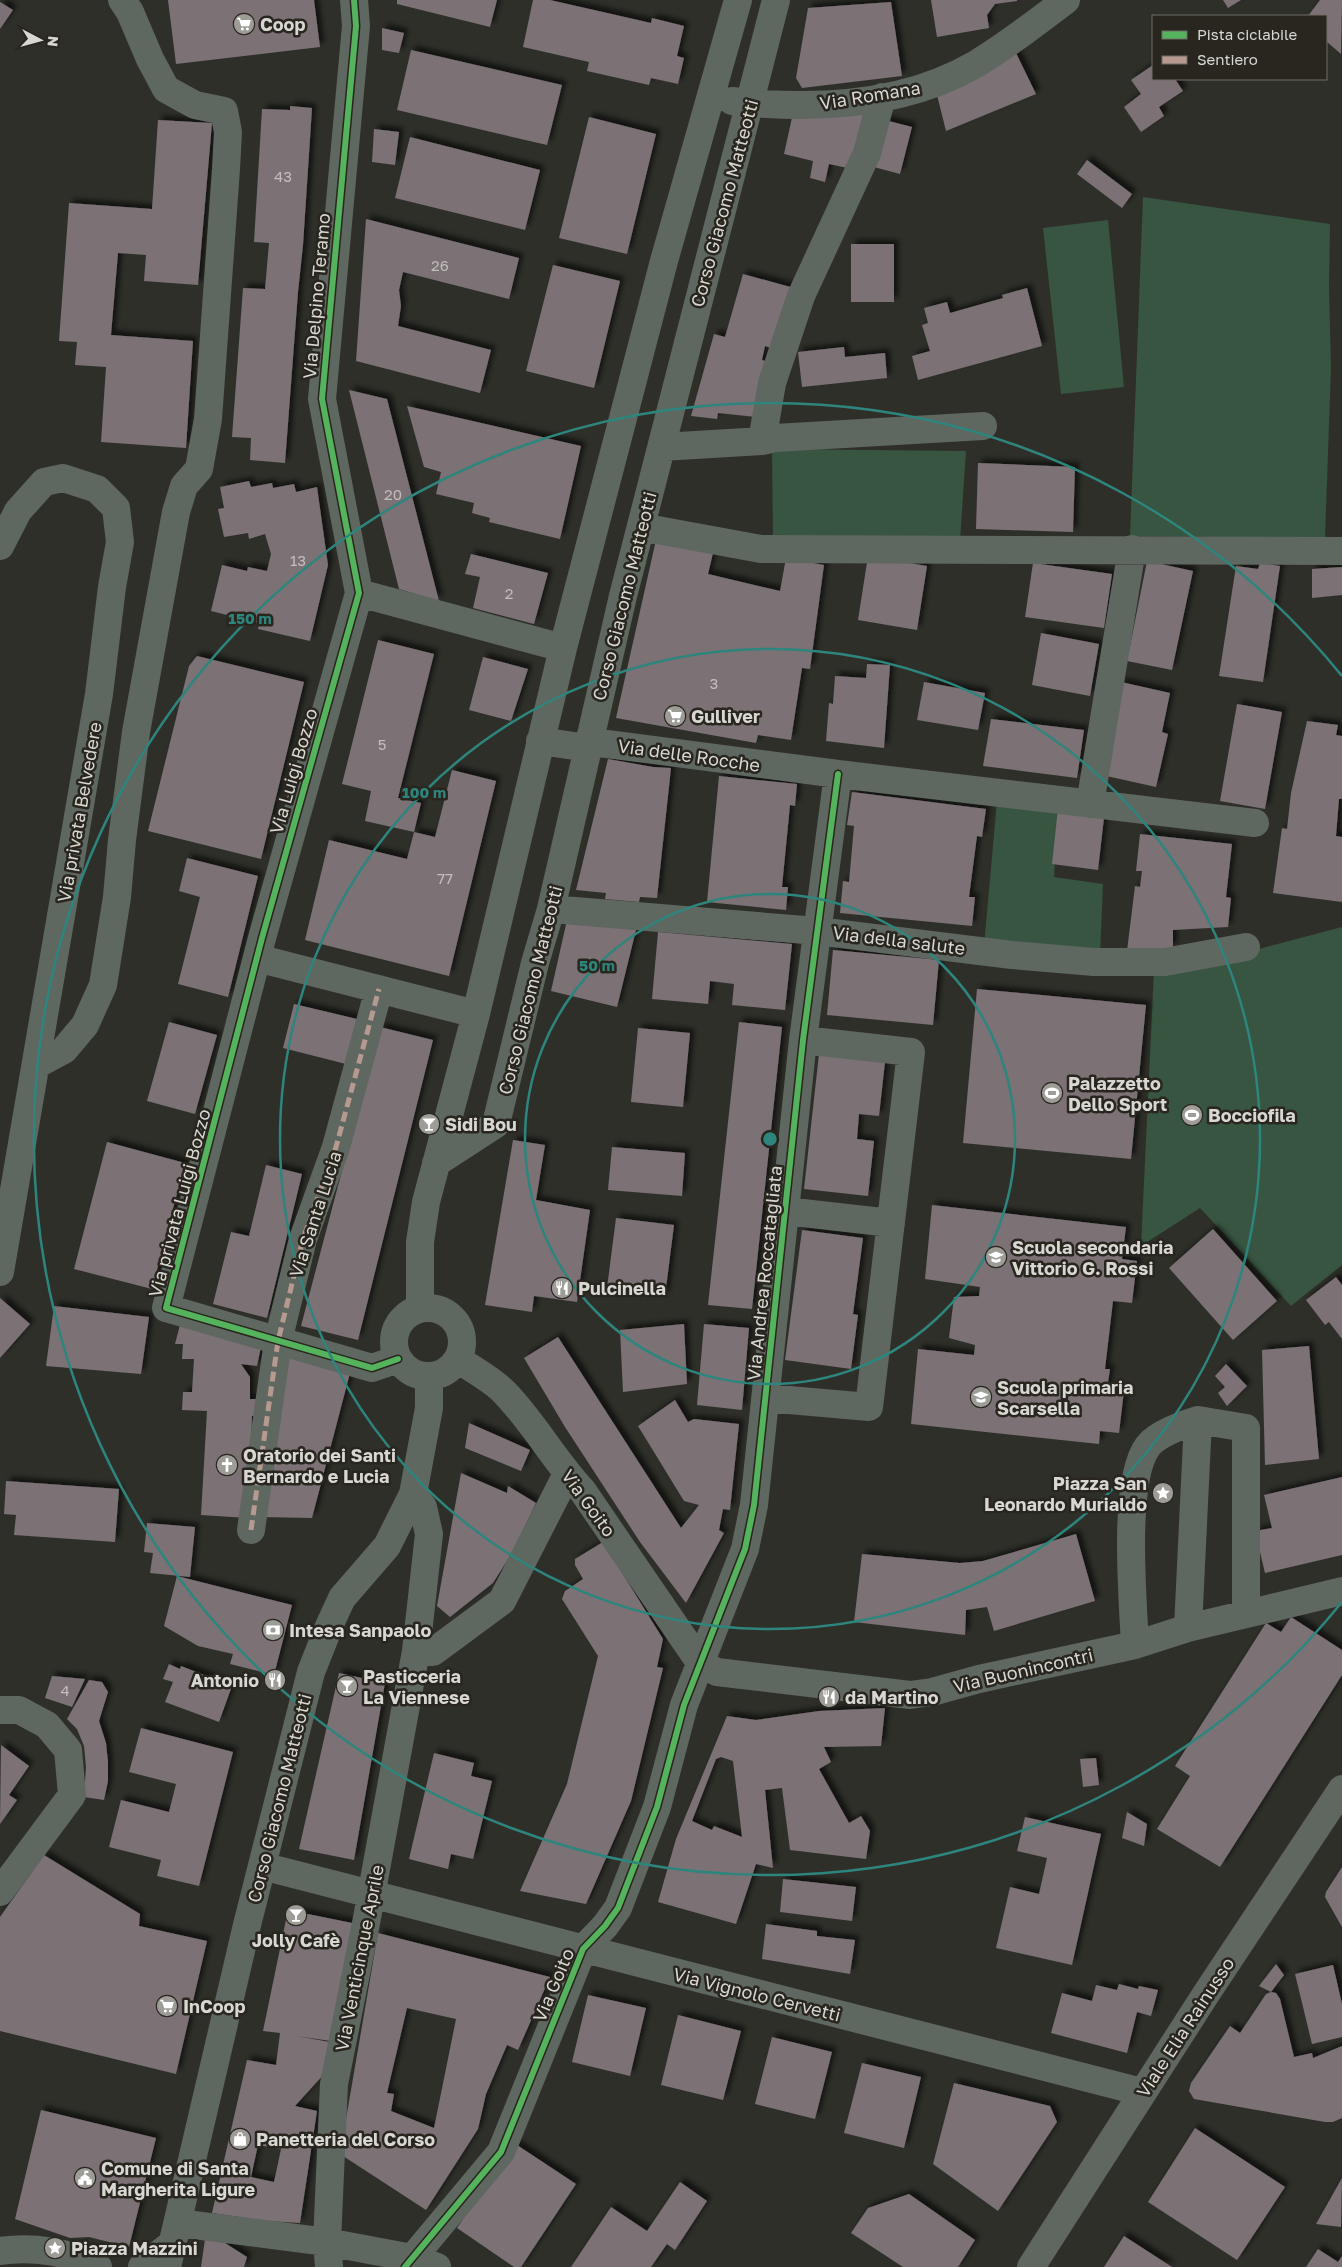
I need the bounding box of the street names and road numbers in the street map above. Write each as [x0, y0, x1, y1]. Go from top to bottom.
street label: Via Romana [818, 76, 922, 114]
street label: Corso Giacomo Matteotti [686, 97, 762, 309]
street label: Via Delpino Teramo [298, 212, 334, 380]
street label: Corso Giacomo Matteotti [587, 489, 661, 703]
street label: Via Luigi Bozzo [265, 706, 321, 836]
street label: Via privata Belvedere [52, 720, 106, 904]
street label: Via delle Rocche [616, 734, 762, 776]
street label: Corso Giacomo Matteotti [493, 883, 567, 1097]
street label: Via della salute [832, 921, 966, 959]
street label: Via privata Luigi Bozzo [143, 1106, 215, 1300]
street label: Via Santa Lucia [284, 1148, 346, 1280]
street label: Via Andrea Roccatagliata [742, 1164, 786, 1382]
street label: Via Goito [557, 1465, 621, 1541]
street label: Via Buonincontri [951, 1643, 1095, 1697]
street label: Corso Giacomo Matteotti [242, 1691, 316, 1905]
street label: Via Venticinque Aprile [330, 1863, 388, 2053]
street label: Via Goito [528, 1945, 578, 2025]
street label: Viale Elia Rainusso [1131, 1953, 1239, 2101]
street label: Via Vignolo Cervetti [671, 1963, 843, 2025]

